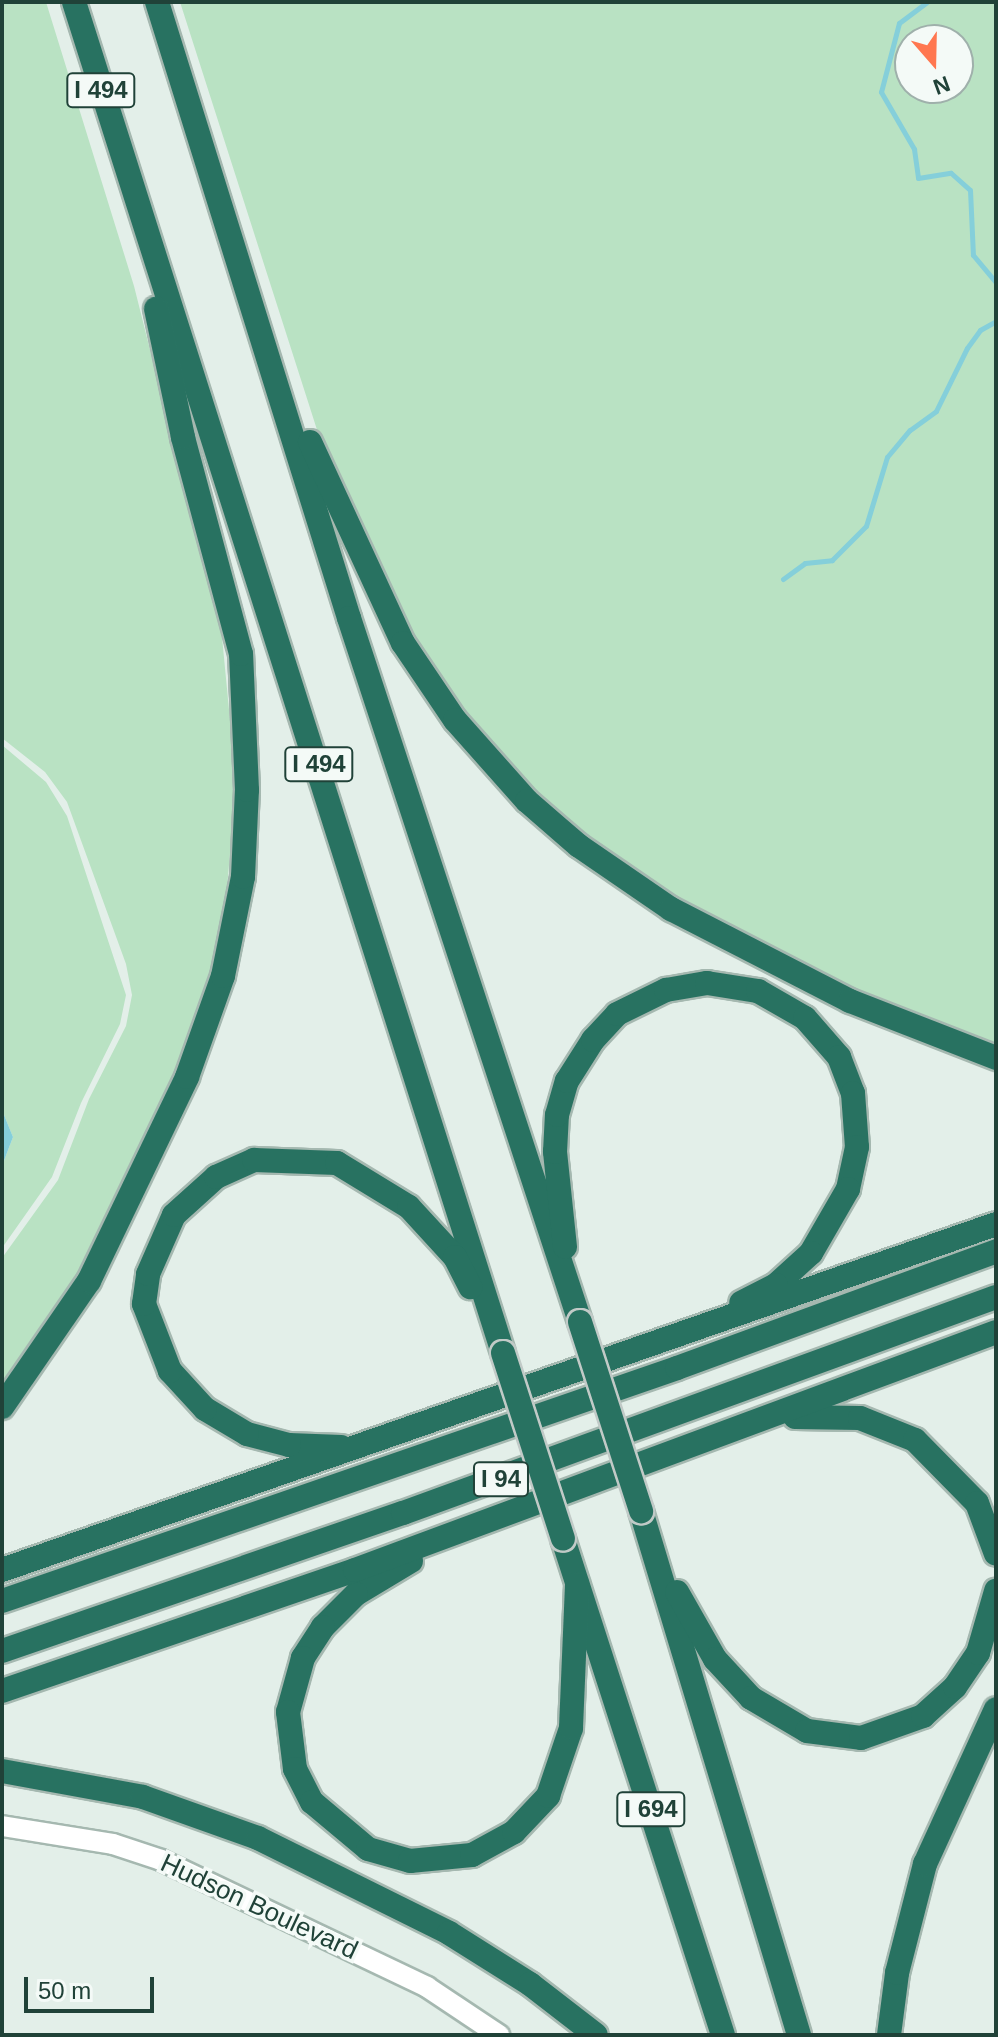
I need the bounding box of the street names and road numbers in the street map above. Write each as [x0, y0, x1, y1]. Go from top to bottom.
road number: I 494 [65, 70, 137, 110]
road number: I 494 [283, 744, 355, 784]
road number: I 94 [471, 1459, 531, 1499]
road number: I 694 [615, 1789, 687, 1829]
street label: Hudson Boulevard [155, 1848, 363, 1966]

